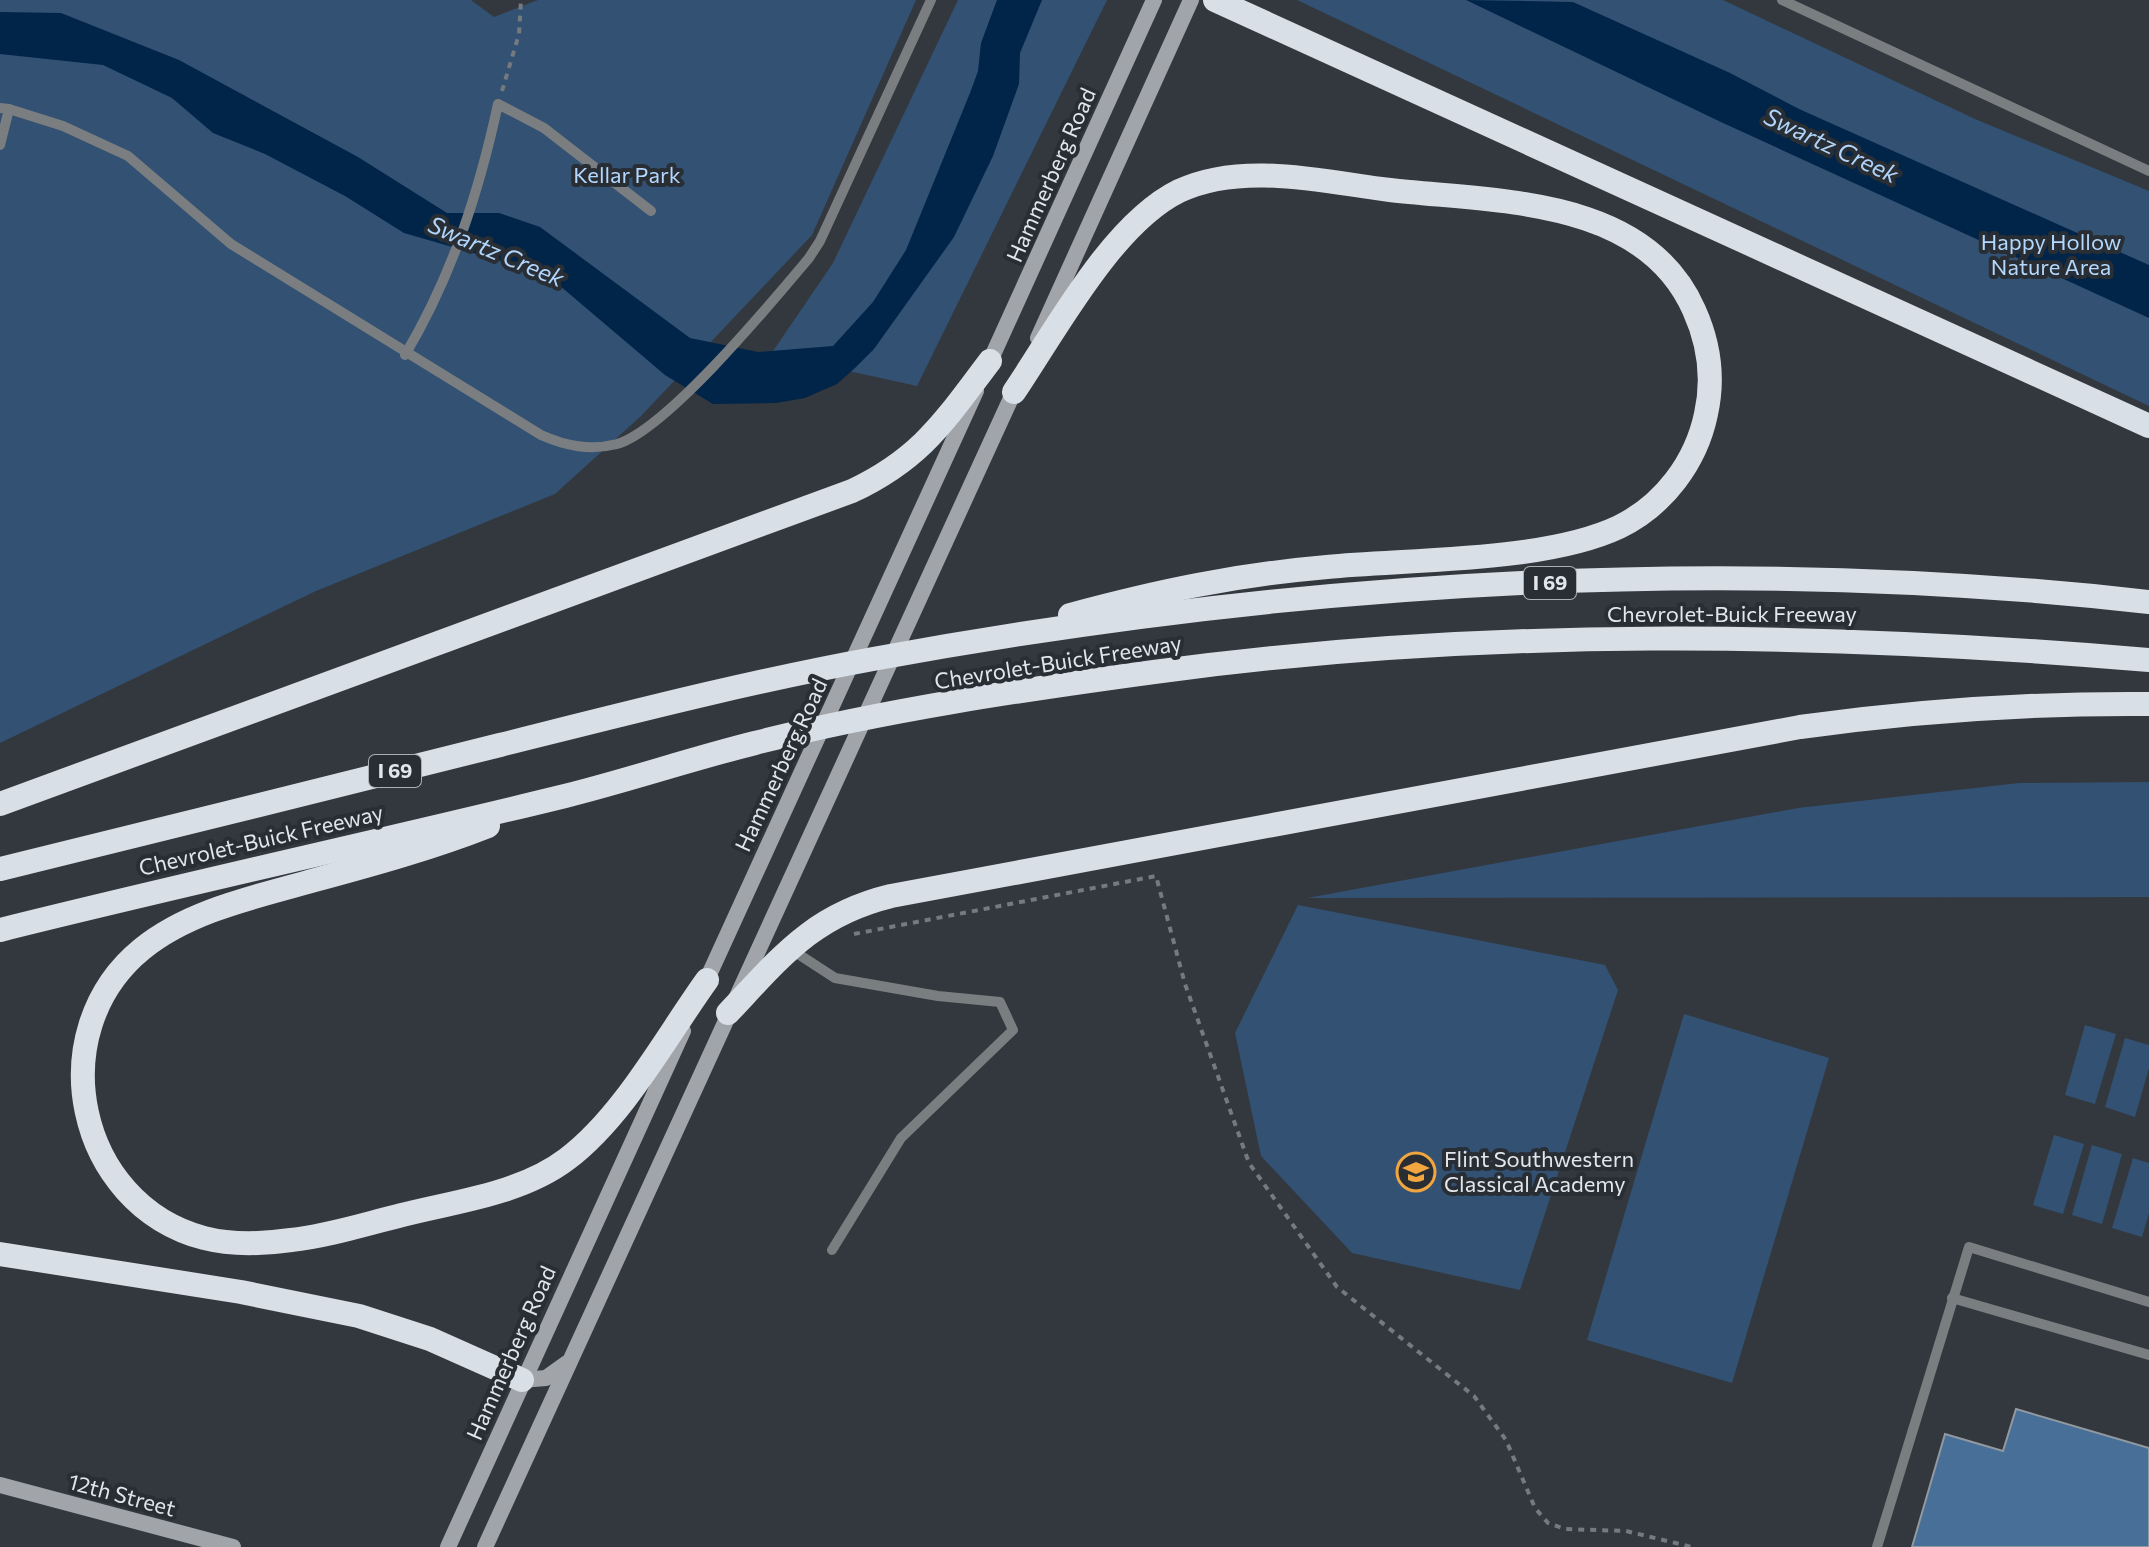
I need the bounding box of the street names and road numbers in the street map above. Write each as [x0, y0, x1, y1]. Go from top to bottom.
street label: Hammerberg Road [1000, 84, 1101, 266]
road number: I 69 [1524, 567, 1576, 599]
street label: Chevrolet-Buick Freeway [1607, 600, 1857, 627]
street label: Chevrolet-Buick Freeway [932, 629, 1184, 694]
street label: Hammerberg Road [729, 674, 832, 856]
road number: I 69 [369, 755, 421, 787]
street label: Chevrolet-Buick Freeway [136, 798, 386, 881]
street label: Hammerberg Road [460, 1262, 561, 1444]
street label: 12th Street [66, 1467, 179, 1522]

